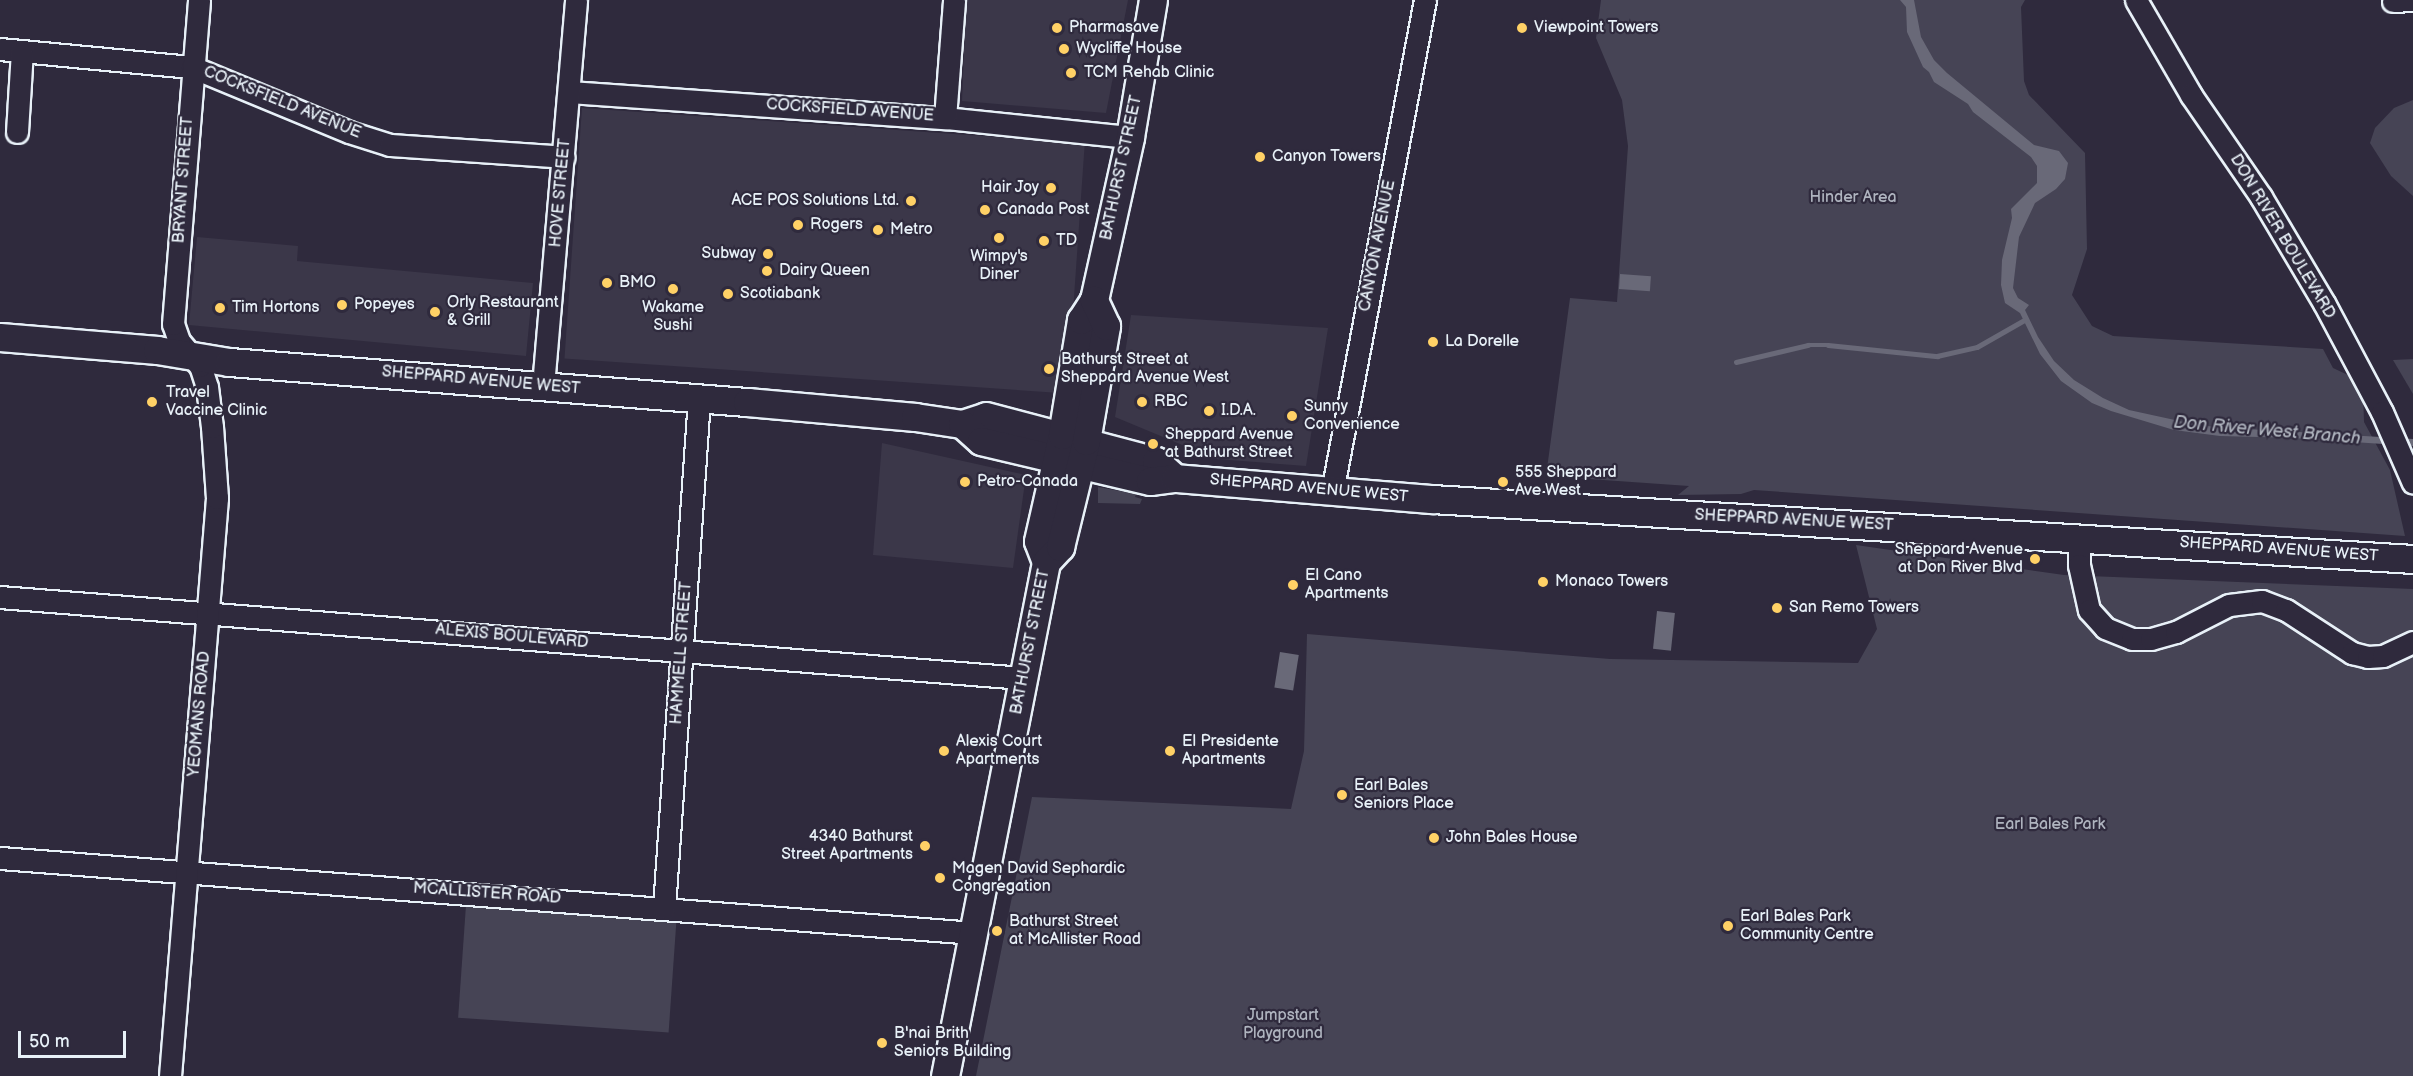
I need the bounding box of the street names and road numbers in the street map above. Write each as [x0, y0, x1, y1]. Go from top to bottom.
street label: COCKSFIELD AVENUE [200, 63, 364, 143]
street label: BATHURST STREET [1097, 94, 1147, 242]
street label: COCKSFIELD AVENUE [765, 96, 935, 126]
street label: BRYANT STREET [170, 116, 198, 244]
street label: HOVE STREET [547, 138, 575, 248]
street label: DON RIVER BOULEVARD [2225, 151, 2339, 323]
street label: CANYON AVENUE [1356, 179, 1400, 313]
street label: SHEPPARD AVENUE WEST [381, 363, 581, 399]
street label: SHEPPARD AVENUE WEST [1209, 471, 1409, 507]
street label: SHEPPARD AVENUE WEST [1694, 506, 1894, 536]
street label: SHEPPARD AVENUE WEST [2179, 533, 2379, 567]
street label: BATHURST STREET [1007, 568, 1055, 716]
street label: HAMMELL STREET [667, 581, 697, 725]
street label: ALEXIS BOULEVARD [435, 621, 589, 653]
street label: YEOMANS ROAD [185, 650, 215, 778]
street label: MCALLISTER ROAD [412, 879, 562, 909]

